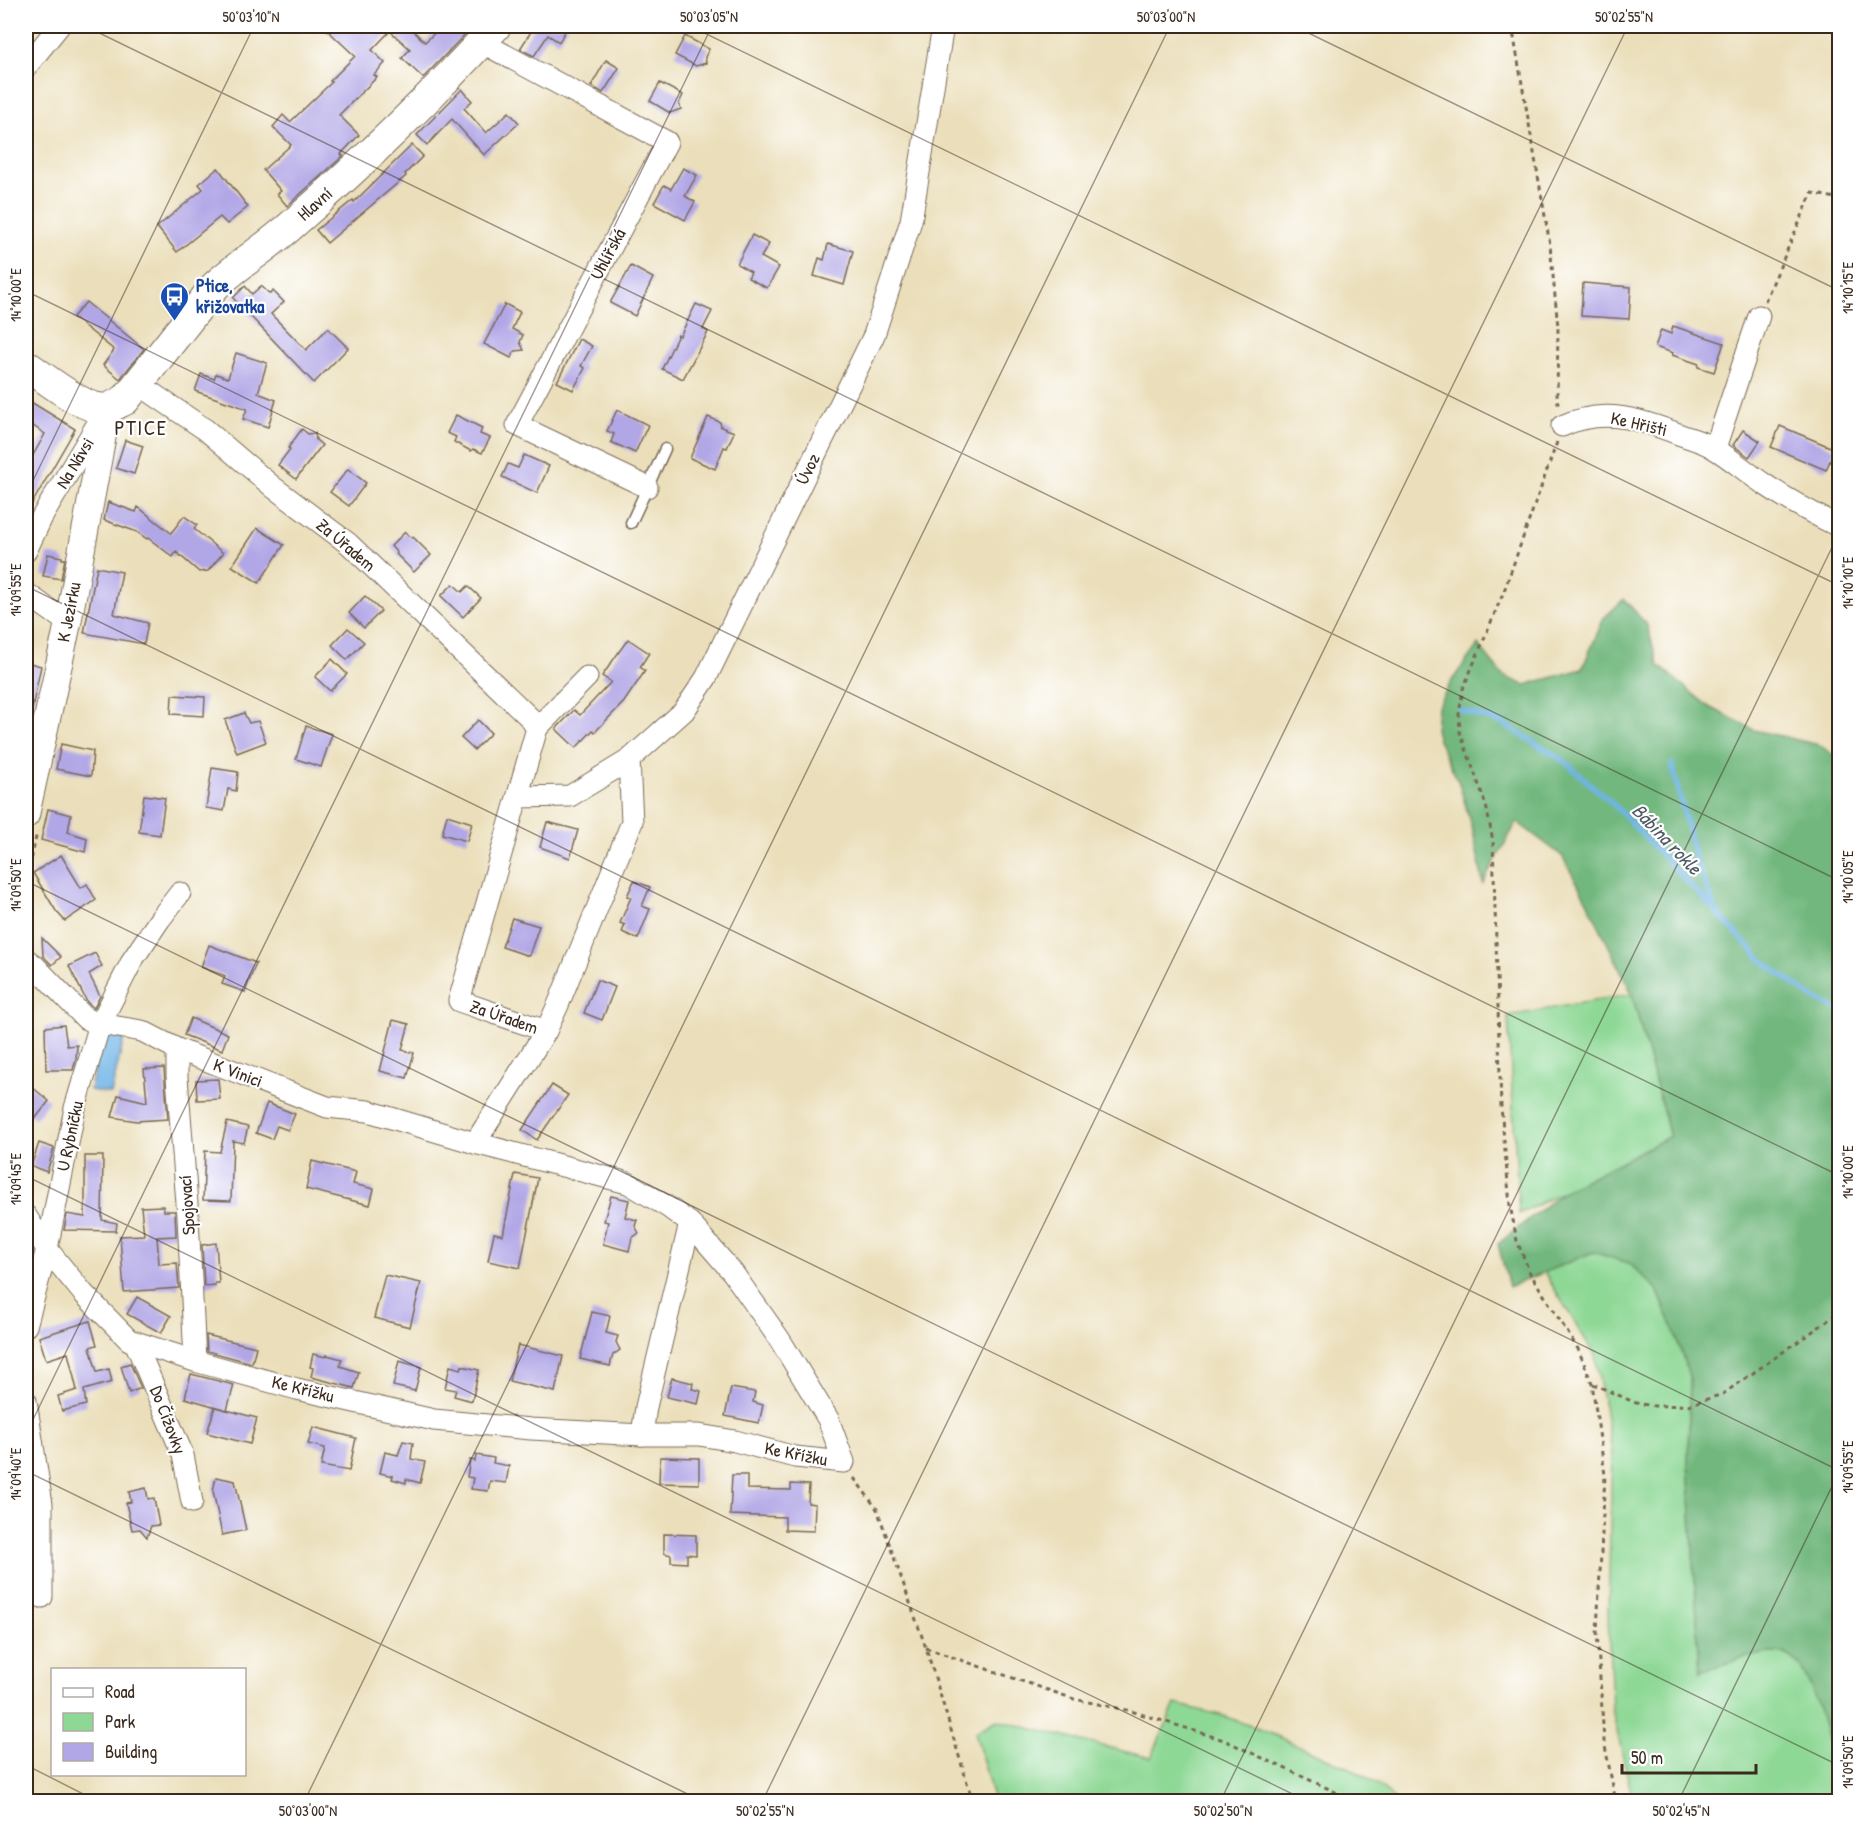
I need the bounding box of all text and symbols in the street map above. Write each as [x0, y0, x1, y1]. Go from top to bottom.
text: 50°03'10"N [222, 6, 280, 27]
text: 50°03'05"N [680, 6, 738, 27]
text: 50°03'00"N [1137, 6, 1195, 27]
text: 50°02'55"N [1595, 6, 1653, 27]
street label: Hlavní [292, 181, 338, 226]
street label: Uhlířská [584, 224, 631, 284]
text: 14°10'15"E [1837, 262, 1858, 314]
text: 14°10'00"E [5, 268, 26, 322]
place label: Ptice, křižovatka [196, 273, 265, 319]
bus stop icon: Ptice, křižovatka [159, 280, 191, 322]
street label: Ke Hřišti [1608, 405, 1670, 442]
district label: PTICE [114, 413, 168, 442]
street label: Na Návsi [50, 432, 100, 493]
street label: Úvoz [789, 449, 826, 489]
street label: Za Úřadem [311, 512, 381, 577]
text: 14°10'10"E [1837, 556, 1858, 609]
text: 14°09'55"E [5, 563, 26, 617]
street label: K Jezírku [50, 580, 87, 644]
water label: Bábina rokle [1627, 797, 1709, 881]
text: 14°10'05"E [1837, 850, 1858, 904]
text: 14°09'50"E [5, 858, 26, 912]
street label: Za Úřadem [467, 993, 542, 1040]
street label: K Vinici [210, 1052, 266, 1093]
street label: U Rybníčku [50, 1099, 89, 1173]
text: 14°10'00"E [1837, 1145, 1858, 1199]
text: 14°09'45"E [5, 1152, 26, 1205]
street label: Spojovací [172, 1174, 201, 1236]
street label: Ke Křížku [269, 1369, 337, 1408]
street label: Do Čížovky [144, 1382, 193, 1458]
street label: Ke Křížku [763, 1435, 830, 1472]
text: 14°09'55"E [1837, 1440, 1858, 1494]
text: 14°09'40"E [5, 1447, 26, 1500]
legend [51, 1668, 246, 1776]
text: Road [105, 1679, 135, 1704]
text: Park [105, 1709, 136, 1734]
text: 14°09'50"E [1837, 1735, 1858, 1789]
scale bar [1622, 1737, 1756, 1775]
text: Building [105, 1739, 157, 1764]
text: 50 m [1631, 1745, 1663, 1770]
text: 50°03'00"N [279, 1800, 337, 1821]
text: 50°02'55"N [736, 1800, 794, 1821]
text: 50°02'50"N [1194, 1800, 1252, 1821]
text: 50°02'45"N [1652, 1800, 1710, 1821]

